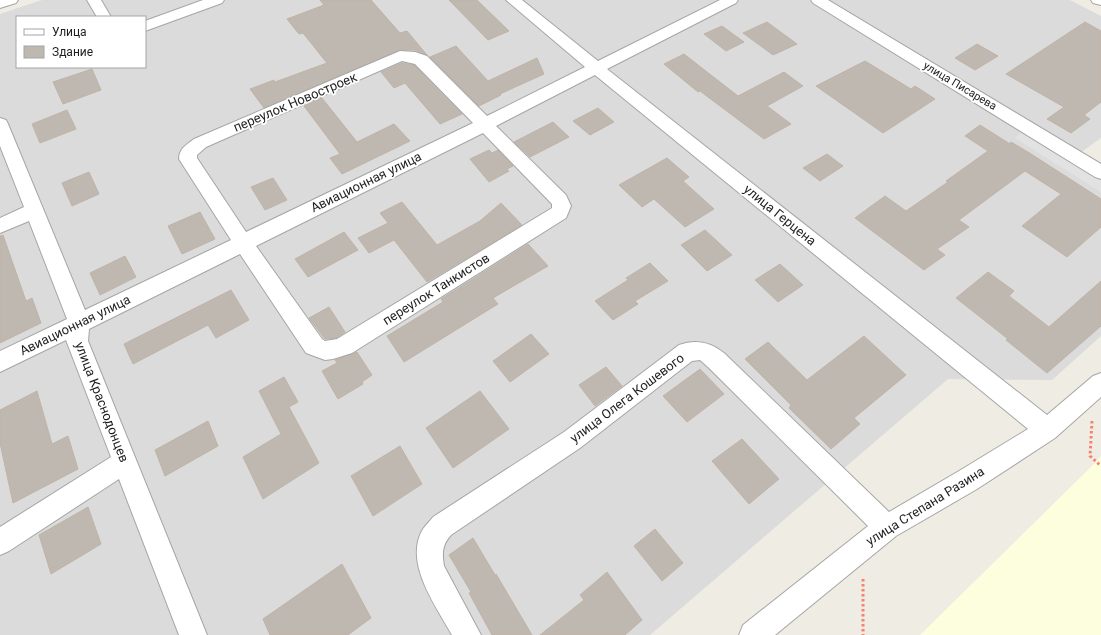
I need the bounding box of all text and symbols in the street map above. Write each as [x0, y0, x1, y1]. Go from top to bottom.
legend [16, 16, 146, 68]
text: Улица [52, 25, 87, 39]
text: Здание [52, 45, 93, 59]
street label: улица Писарева [921, 59, 999, 113]
street label: переулок Новостроек [231, 69, 359, 135]
street label: Авиационная улица [308, 149, 424, 215]
street label: улица Герцена [741, 181, 819, 249]
street label: переулок Танкистов [380, 250, 492, 328]
street label: Авиационная улица [17, 292, 133, 358]
street label: улица Краснодонцев [72, 340, 132, 464]
street label: улица Олега Кошевого [567, 350, 687, 446]
street label: улица Степана Разина [863, 464, 987, 548]

